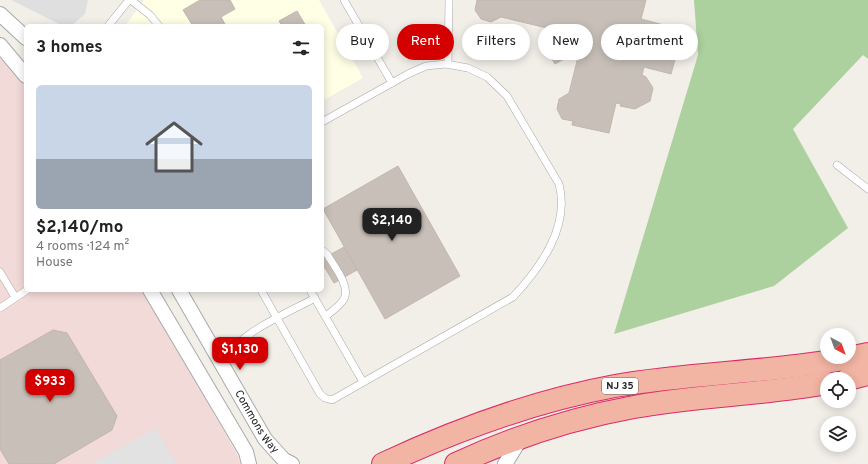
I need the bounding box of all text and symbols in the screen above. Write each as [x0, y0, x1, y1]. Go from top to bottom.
chip: Buy [336, 24, 389, 60]
chip: Rent [397, 24, 454, 60]
chip: Filters [462, 24, 530, 60]
chip: New [538, 24, 593, 60]
chip: Apartment [601, 24, 698, 60]
text: 3 homes [36, 37, 103, 59]
icon: filters [290, 37, 312, 59]
icon: home [138, 111, 210, 183]
pin: $2,140 [359, 208, 425, 242]
text: $2,140 [371, 213, 413, 229]
text: $2,140/mo [36, 217, 123, 239]
text: 4 rooms · 124 m² [36, 239, 129, 255]
text: House [36, 255, 73, 271]
north arrow [820, 328, 856, 364]
map controls [820, 328, 856, 452]
pin: $1,130 [207, 337, 273, 371]
text: $1,130 [221, 342, 259, 358]
pin: $933 [26, 369, 74, 403]
button: locate [820, 372, 856, 408]
text: $933 [34, 374, 66, 390]
road number: NJ 35 [602, 378, 638, 394]
street label: Commons Way [231, 388, 282, 457]
button: layers [820, 416, 856, 452]

